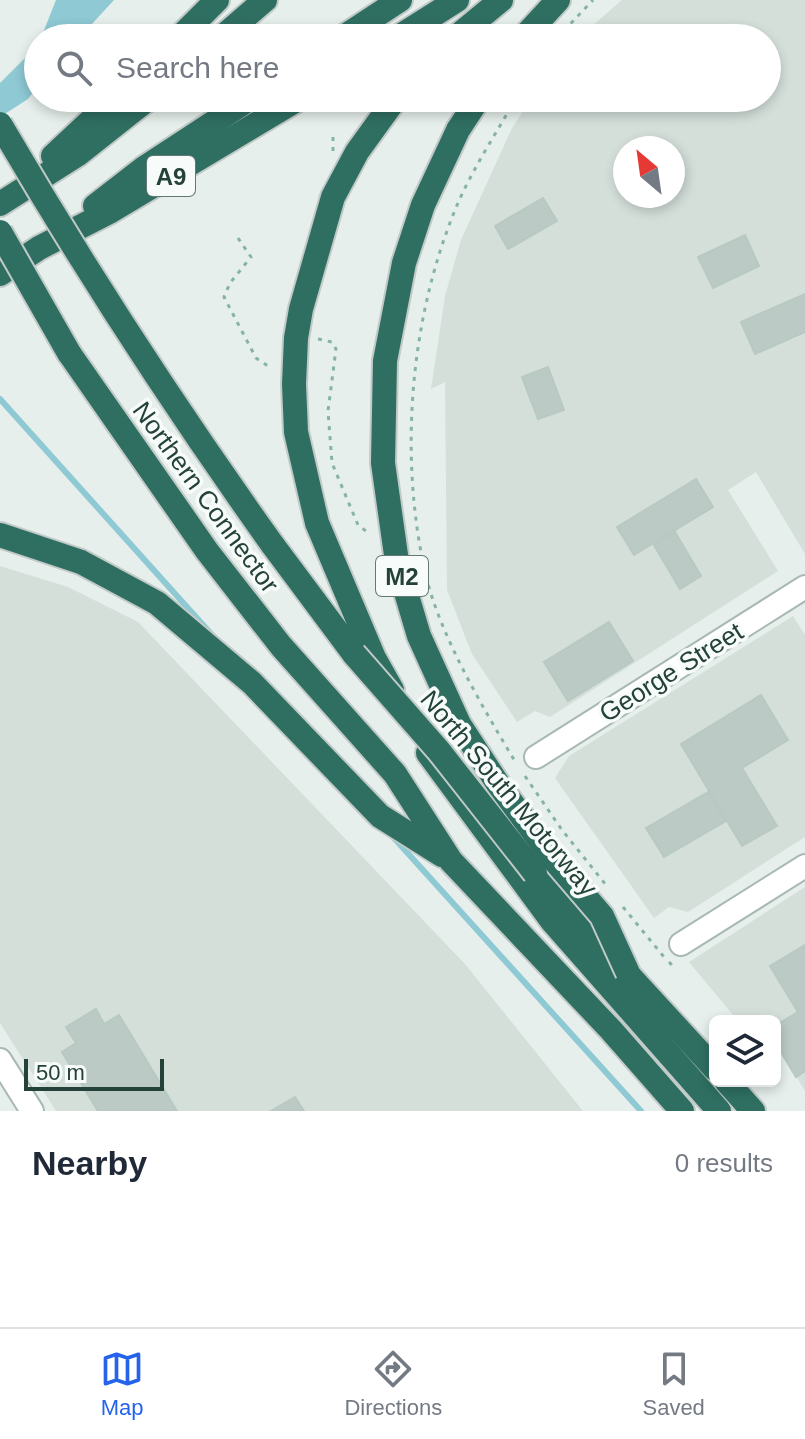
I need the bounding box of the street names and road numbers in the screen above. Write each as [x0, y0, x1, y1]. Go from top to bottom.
road number: A9 [147, 156, 195, 196]
street label: Northern Connector [127, 396, 285, 598]
road number: M2 [376, 556, 428, 596]
street label: George Street [594, 616, 749, 728]
street label: North South Motorway [414, 684, 604, 902]

